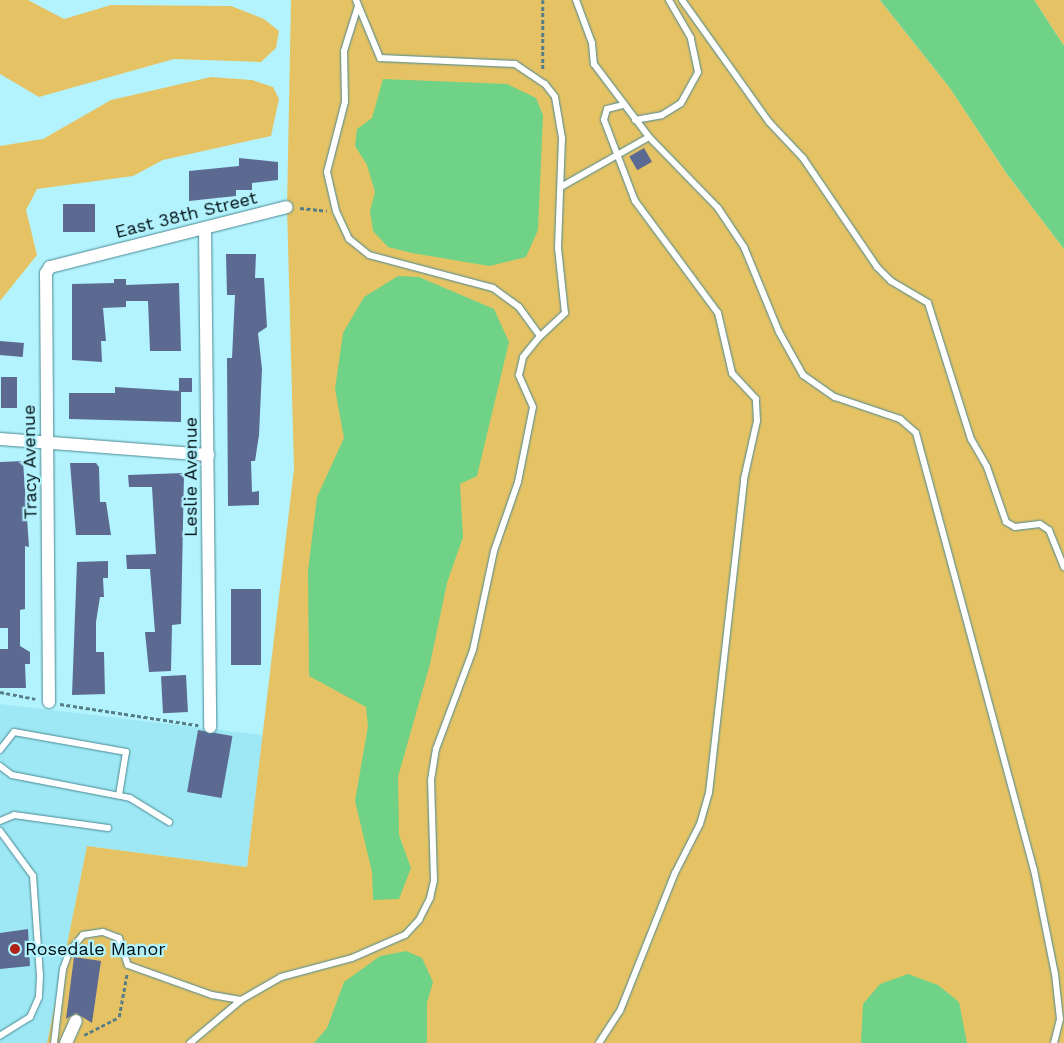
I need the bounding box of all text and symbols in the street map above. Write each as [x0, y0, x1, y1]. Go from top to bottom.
street label: East 38th Street [113, 187, 259, 243]
street label: Tracy Avenue [18, 404, 42, 520]
street label: Leslie Avenue [180, 417, 202, 537]
place label: Rosedale Manor [25, 938, 166, 960]
marker: Rosedale Manor [9, 943, 21, 955]

